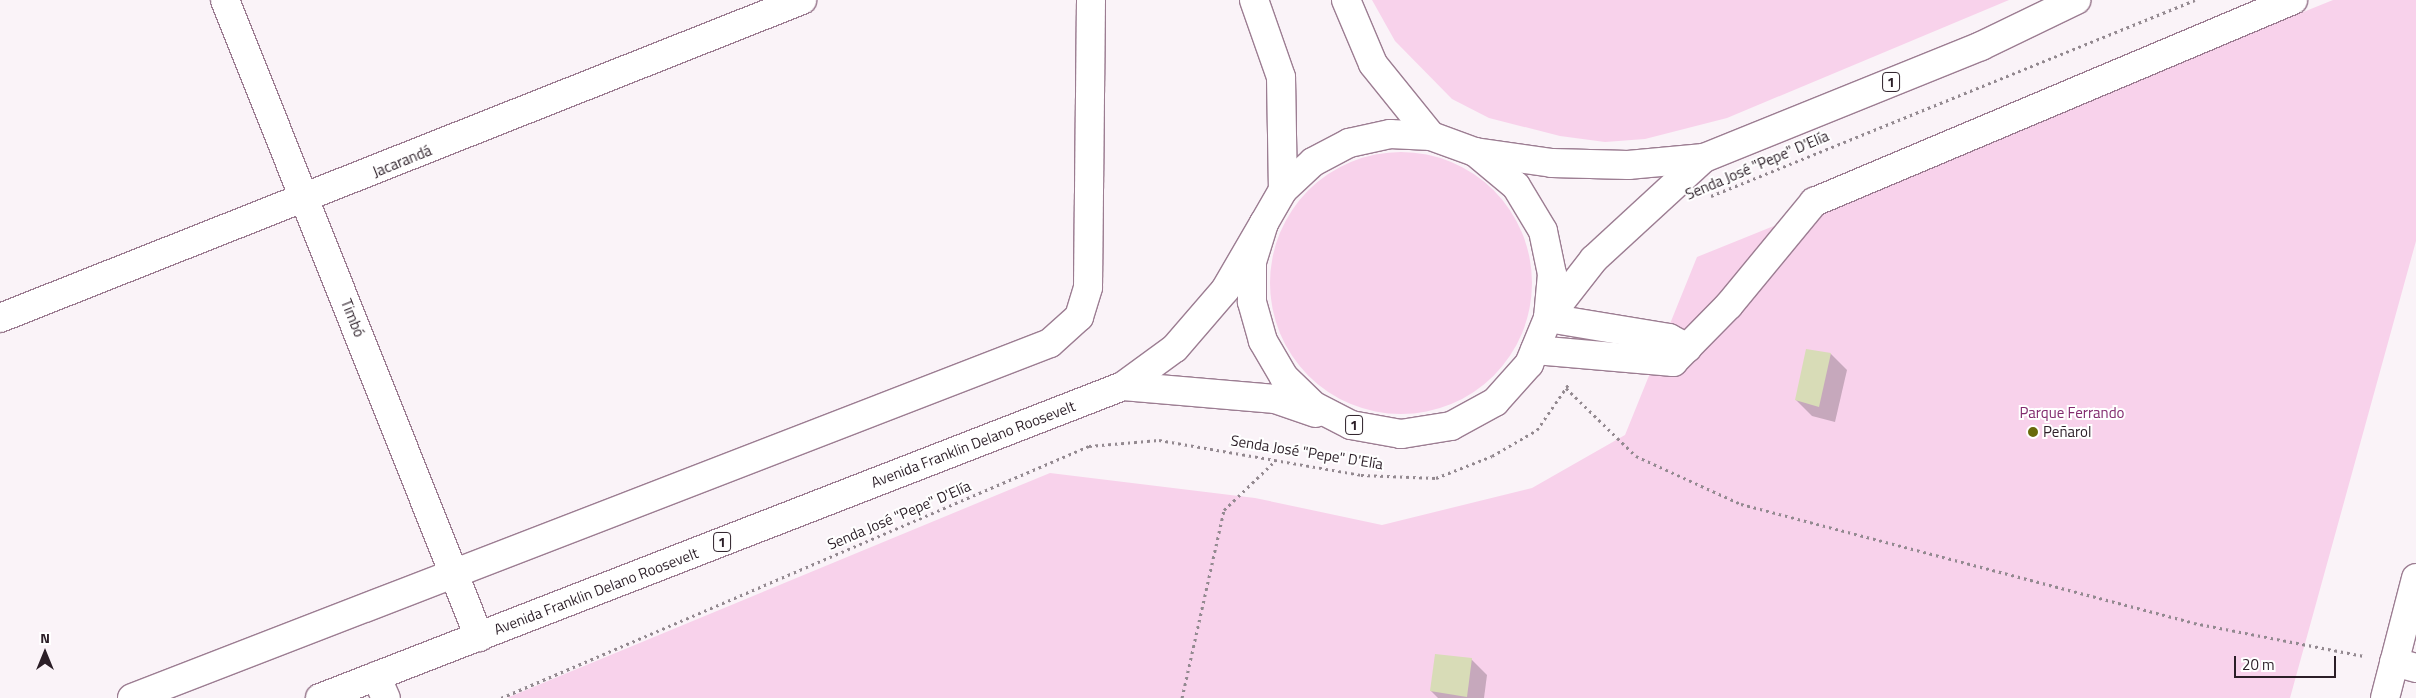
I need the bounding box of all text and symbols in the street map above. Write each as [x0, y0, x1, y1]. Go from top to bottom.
road number: 1 [1881, 70, 1901, 94]
street label: Senda José "Pepe" D'Elía [1683, 127, 1831, 203]
street label: Jacarandá [370, 141, 434, 181]
street label: Timbó [337, 296, 369, 340]
street label: Avenida Franklin Delano Roosevelt [868, 397, 1078, 491]
park label: Parque Ferrando [2019, 404, 2125, 422]
road number: 1 [1344, 414, 1364, 436]
place label: Peñarol [2043, 423, 2091, 441]
marker: Peñarol [2027, 426, 2039, 438]
street label: Senda José "Pepe" D'Elía [1230, 431, 1384, 473]
street label: Senda José "Pepe" D'Elía [825, 477, 973, 553]
road number: 1 [712, 530, 732, 554]
street label: Avenida Franklin Delano Roosevelt [491, 544, 701, 638]
text: N [40, 627, 50, 648]
north arrow [20, 628, 70, 678]
scale bar [2236, 646, 2338, 678]
text: 20 m [2242, 653, 2275, 676]

